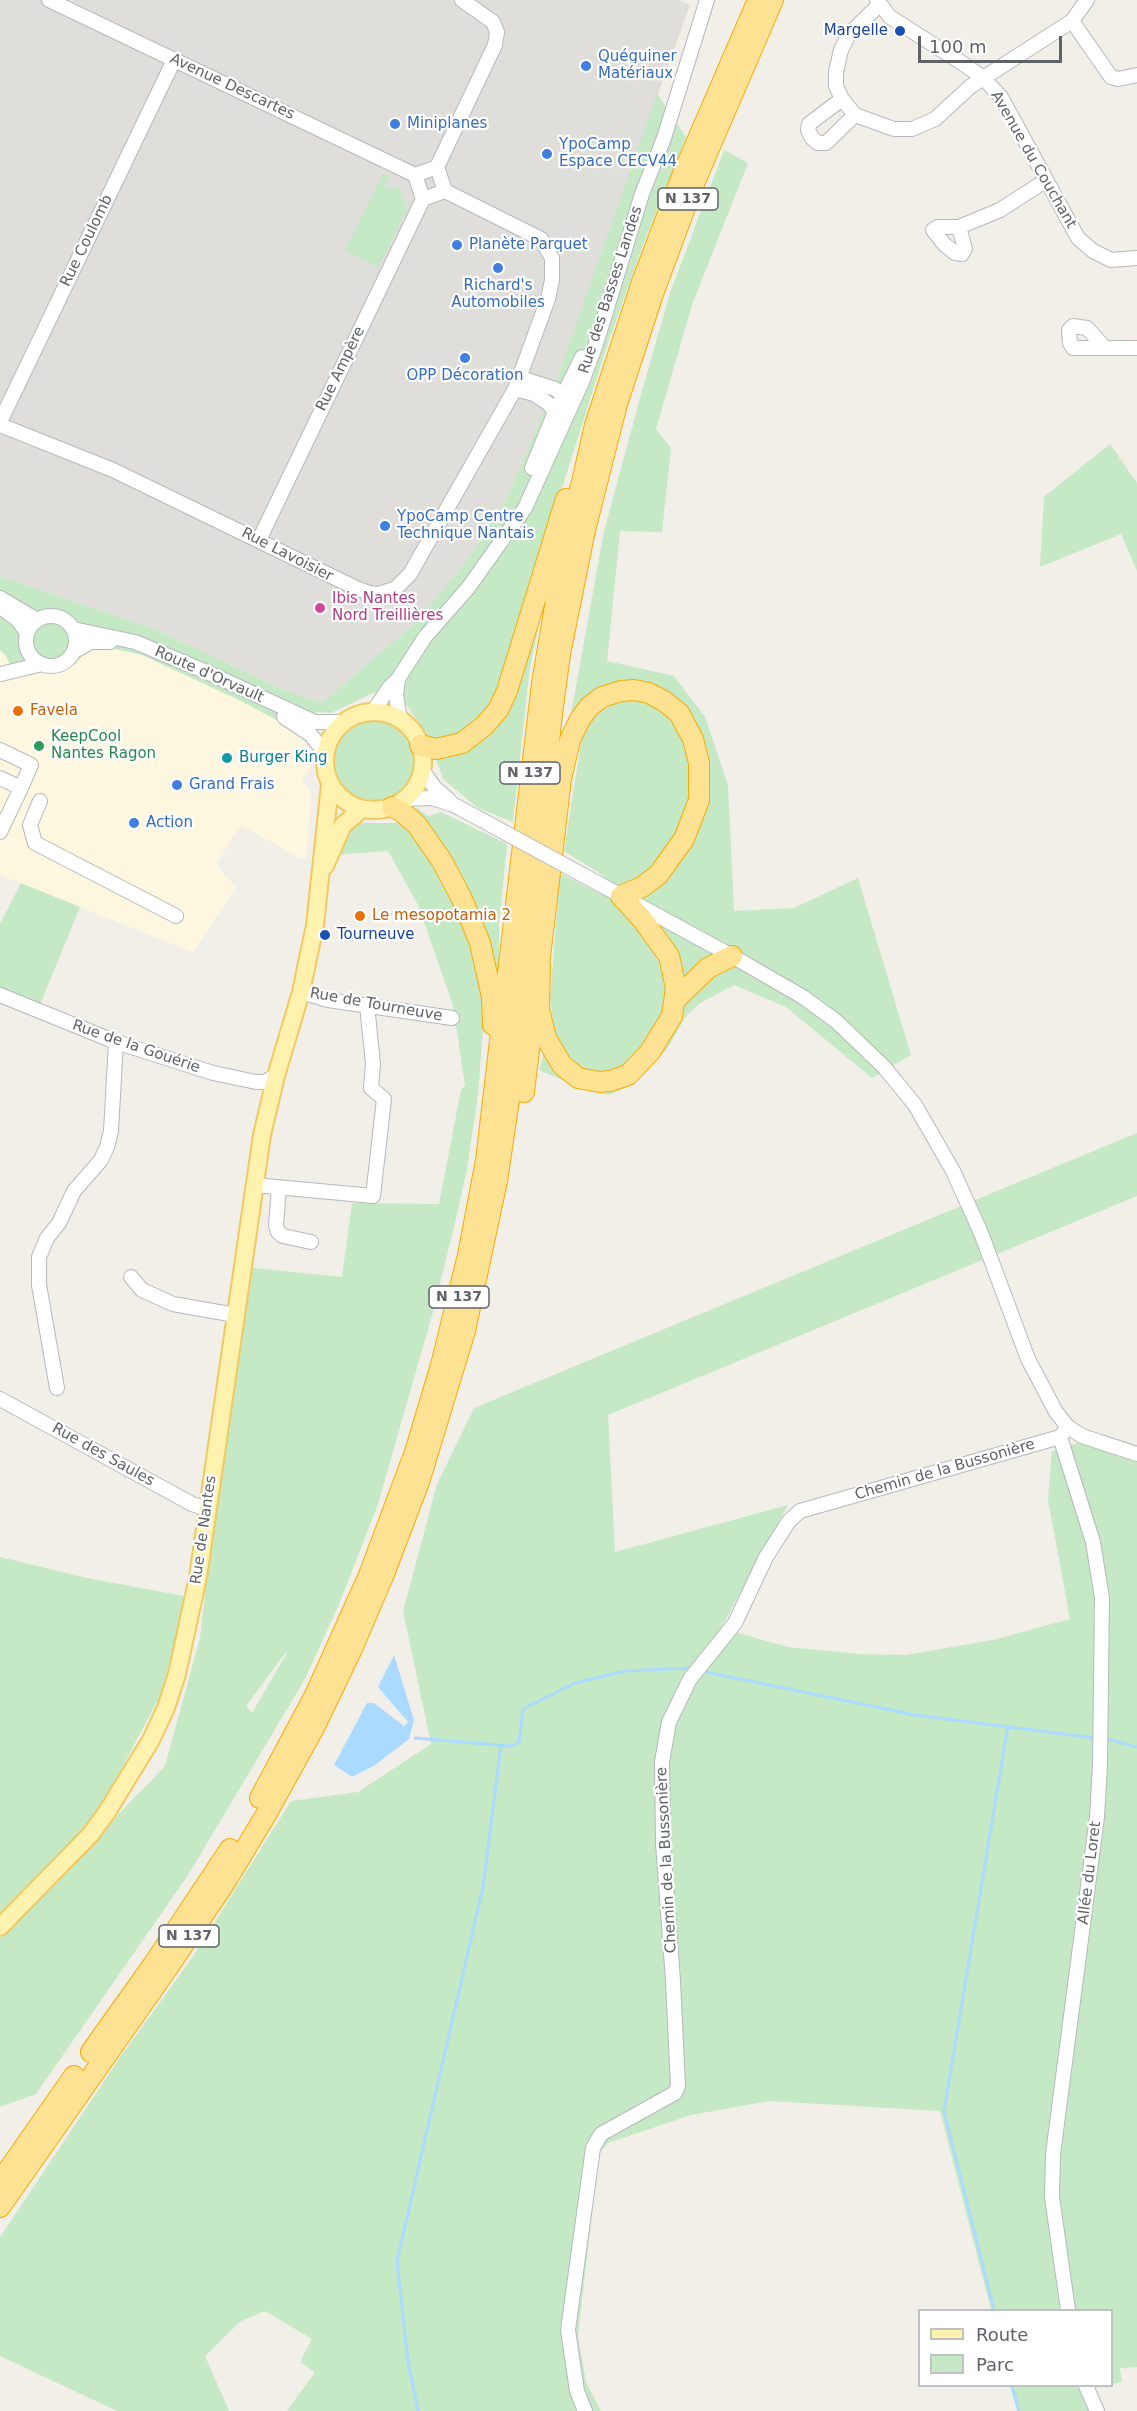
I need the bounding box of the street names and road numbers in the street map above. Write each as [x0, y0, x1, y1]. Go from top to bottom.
street label: Avenue Descartes [167, 50, 297, 124]
street label: Avenue du Couchant [986, 88, 1080, 232]
road number: N 137 [658, 188, 718, 210]
street label: Rue Coulomb [57, 192, 117, 290]
street label: Rue des Basses Landes [575, 204, 647, 376]
street label: Rue Ampère [313, 324, 369, 414]
street label: Rue Lavoisier [238, 524, 336, 586]
street label: Route d'Orvault [152, 643, 266, 707]
road number: N 137 [500, 762, 560, 784]
street label: Rue de Tourneuve [308, 984, 444, 1026]
street label: Rue de la Gouérie [70, 1017, 202, 1077]
road number: N 137 [429, 1286, 489, 1308]
street label: Rue des Saules [49, 1419, 157, 1491]
street label: Chemin de la Bussonière [853, 1436, 1037, 1504]
street label: Rue de Nantes [187, 1474, 221, 1586]
street label: Chemin de la Bussonière [653, 1766, 681, 1954]
street label: Allée du Loret [1075, 1820, 1105, 1926]
road number: N 137 [159, 1925, 219, 1947]

